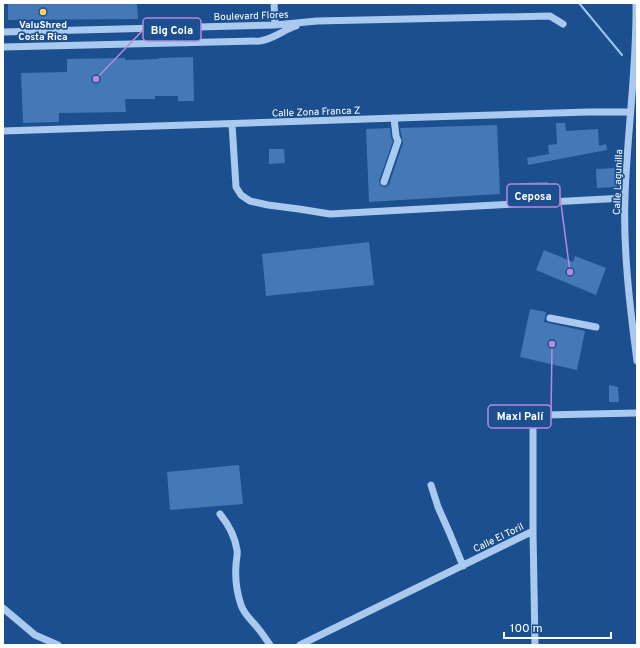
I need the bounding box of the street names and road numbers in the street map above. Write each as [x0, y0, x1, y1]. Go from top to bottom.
street label: Boulevard Flores [213, 9, 289, 24]
street label: Calle Zona Franca Z [272, 104, 361, 121]
street label: Calle Lagunilla [611, 149, 626, 215]
street label: Calle El Toril [471, 521, 526, 556]

